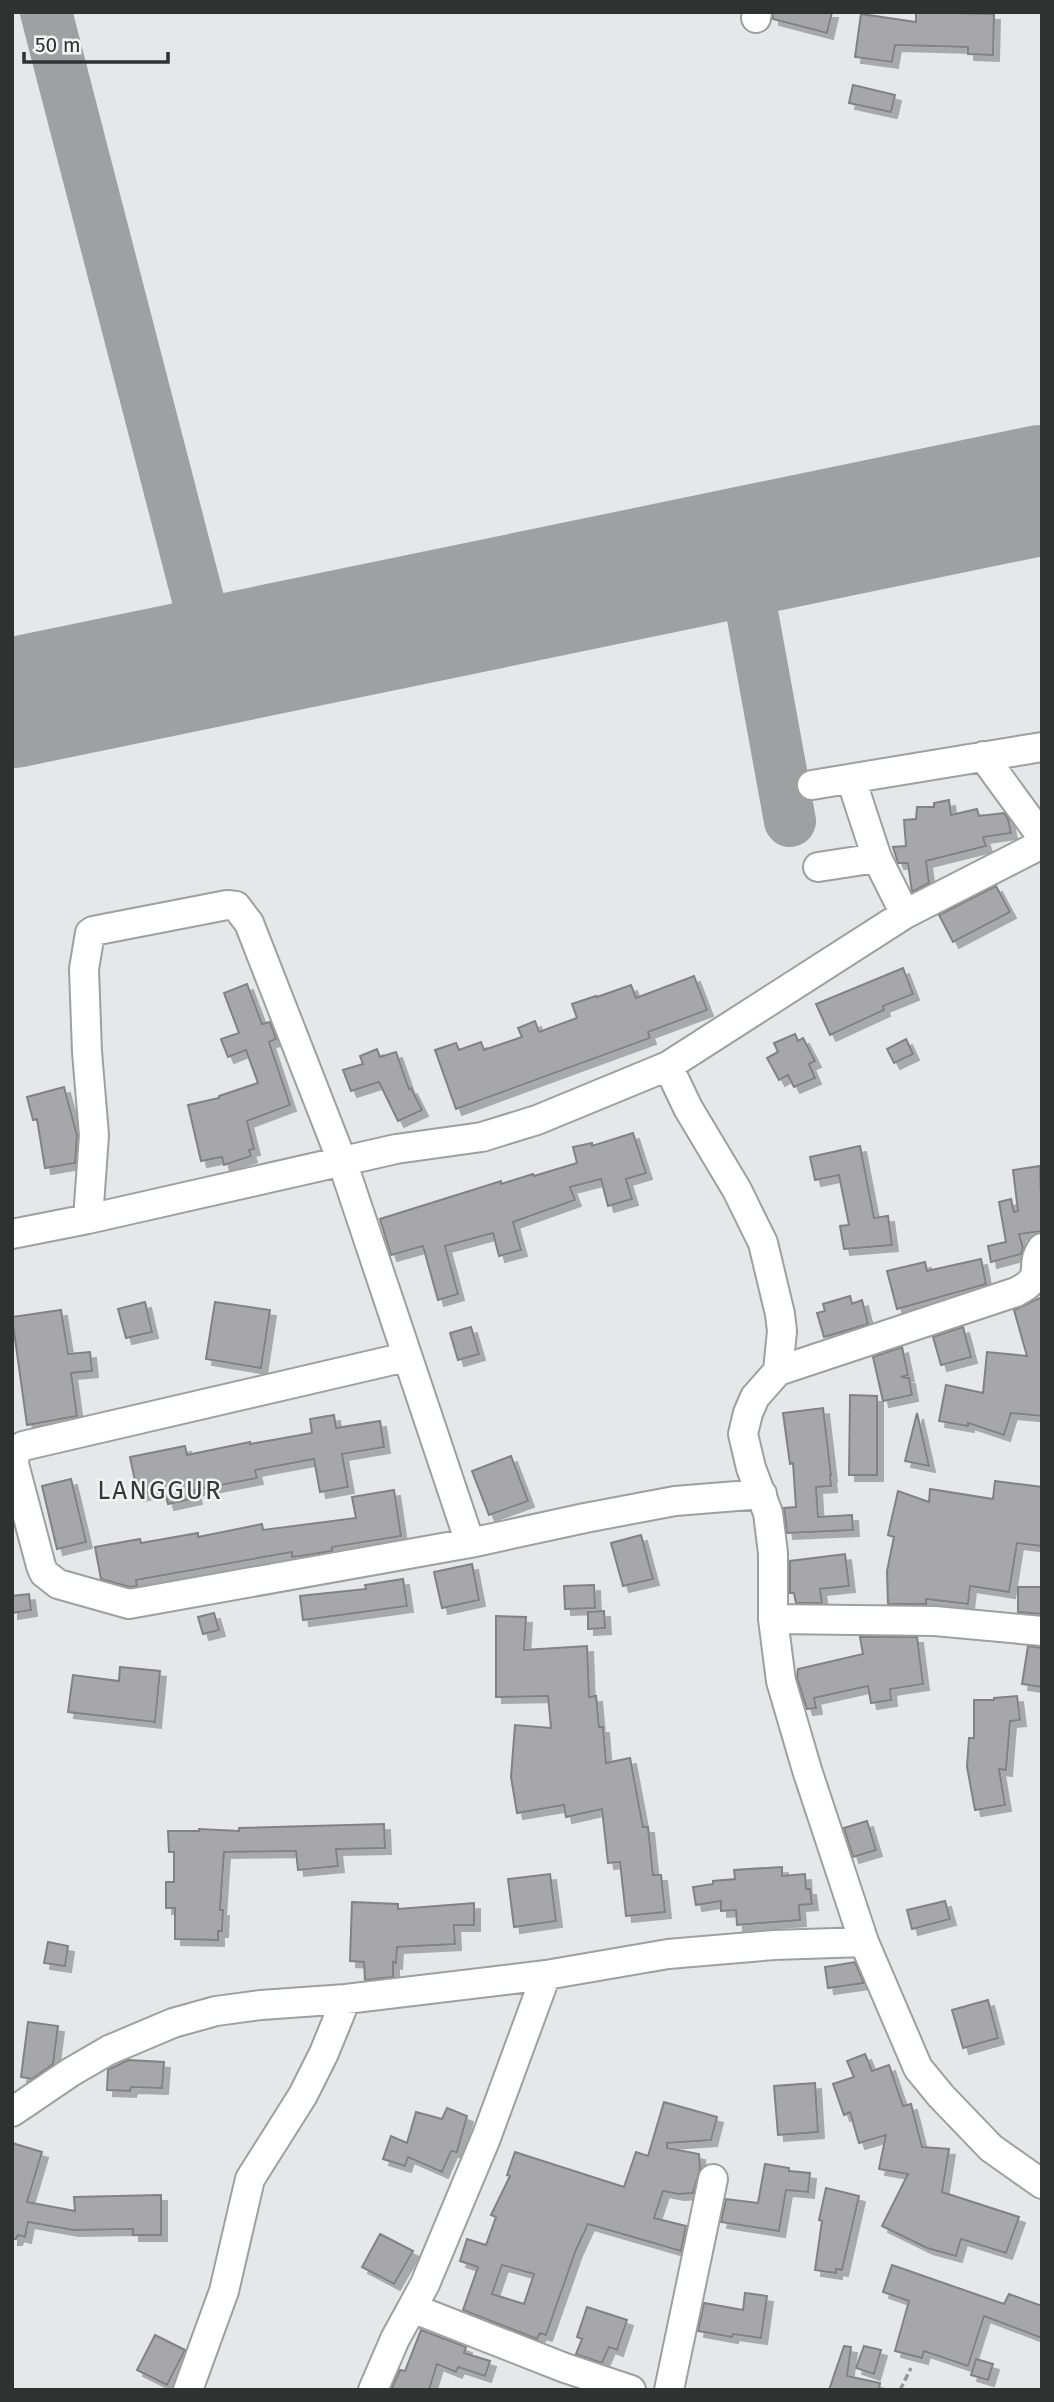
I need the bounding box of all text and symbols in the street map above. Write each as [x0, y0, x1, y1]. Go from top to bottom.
scale bar [24, 21, 168, 65]
text: 50 m [35, 32, 81, 58]
district label: LANGGUR [97, 1475, 223, 1506]

